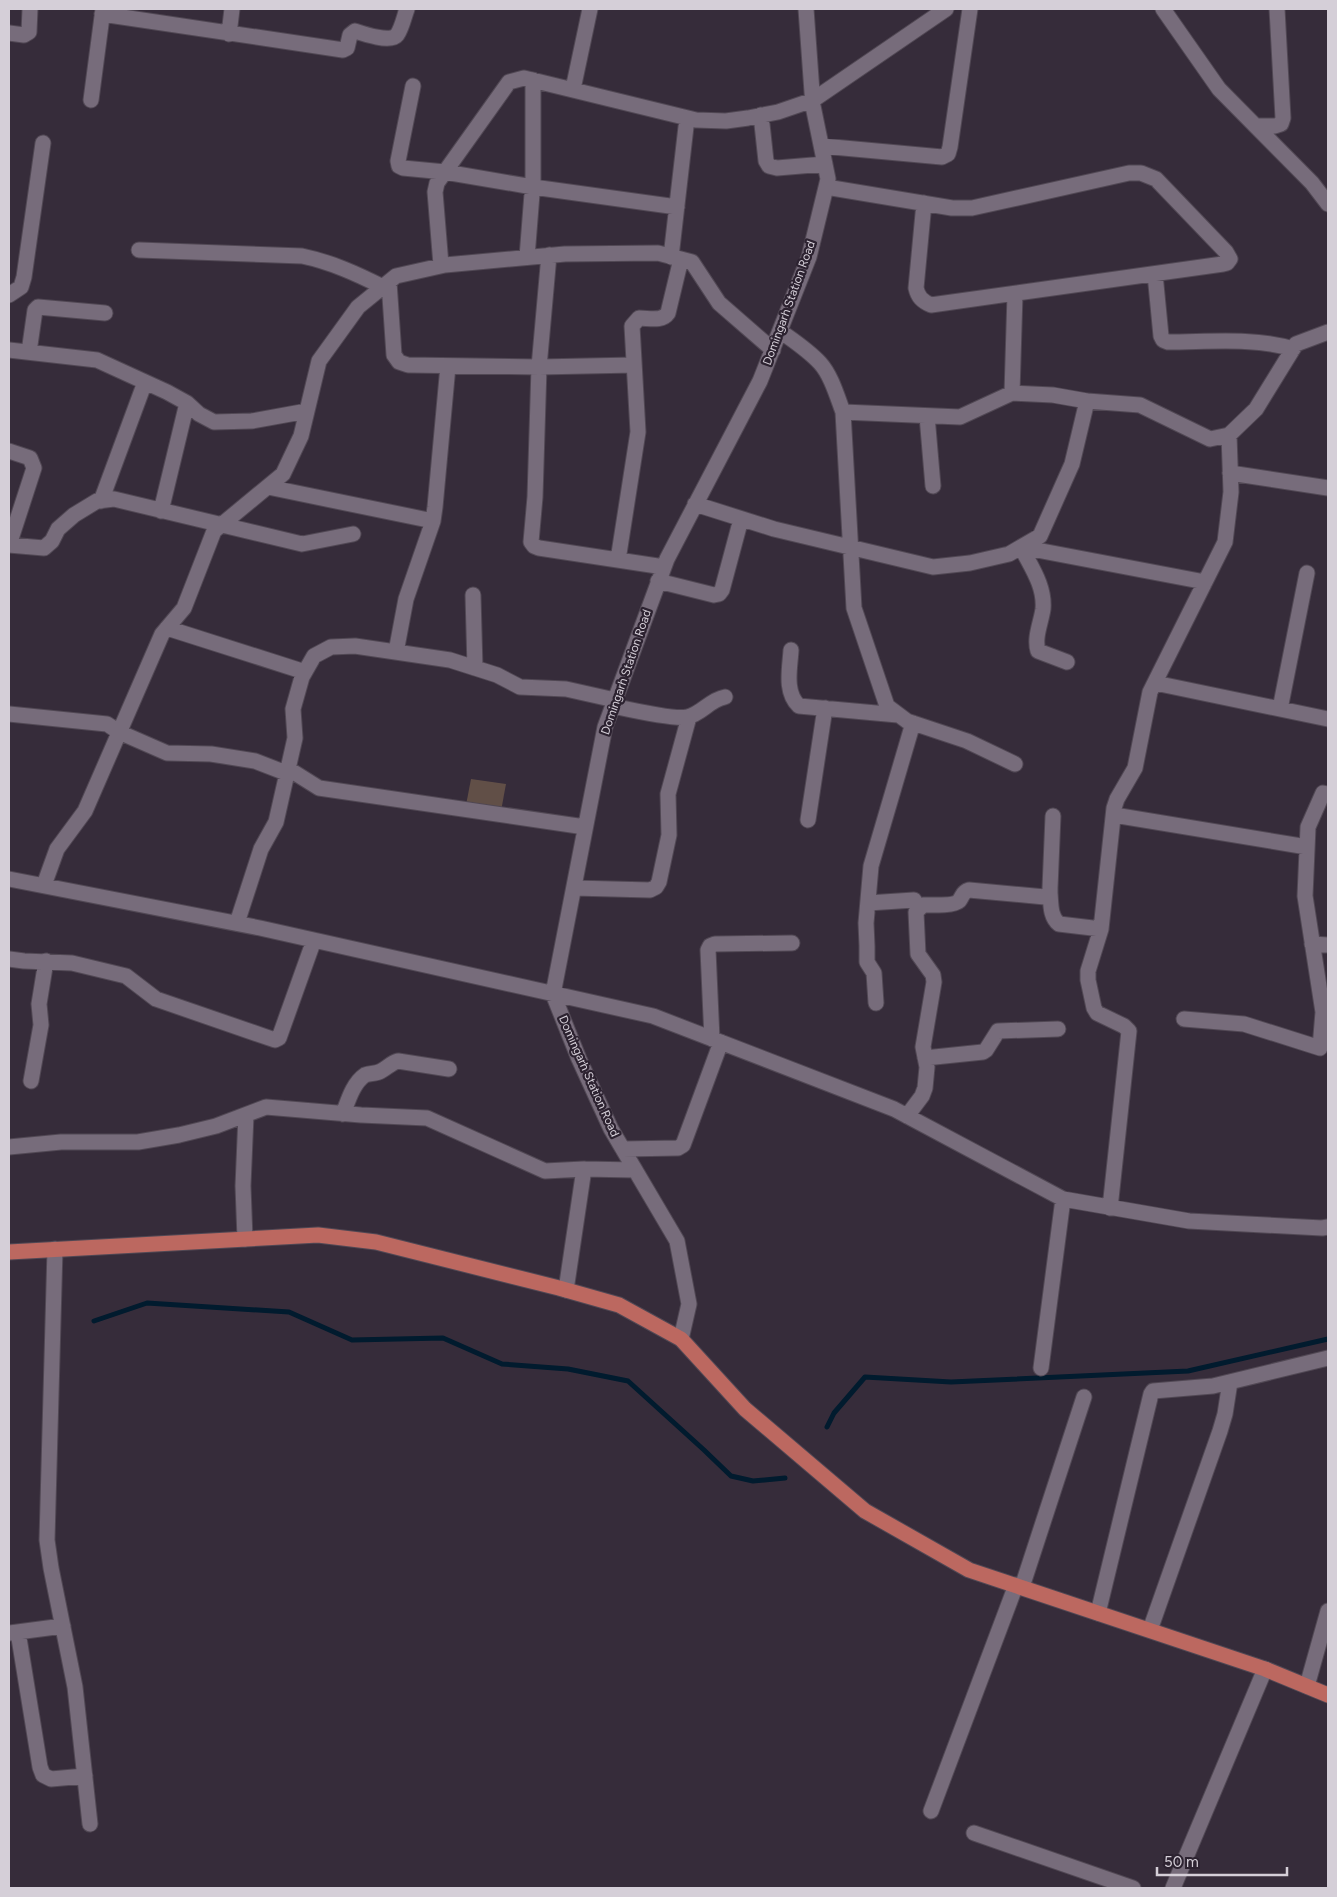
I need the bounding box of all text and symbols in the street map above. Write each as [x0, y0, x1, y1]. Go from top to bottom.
street label: Domingarh Station Road [760, 239, 818, 367]
street label: Domingarh Station Road [598, 608, 654, 736]
street label: Domingarh Station Road [556, 1013, 622, 1139]
scale bar [1157, 1844, 1287, 1876]
text: 50 m [1164, 1853, 1199, 1871]

